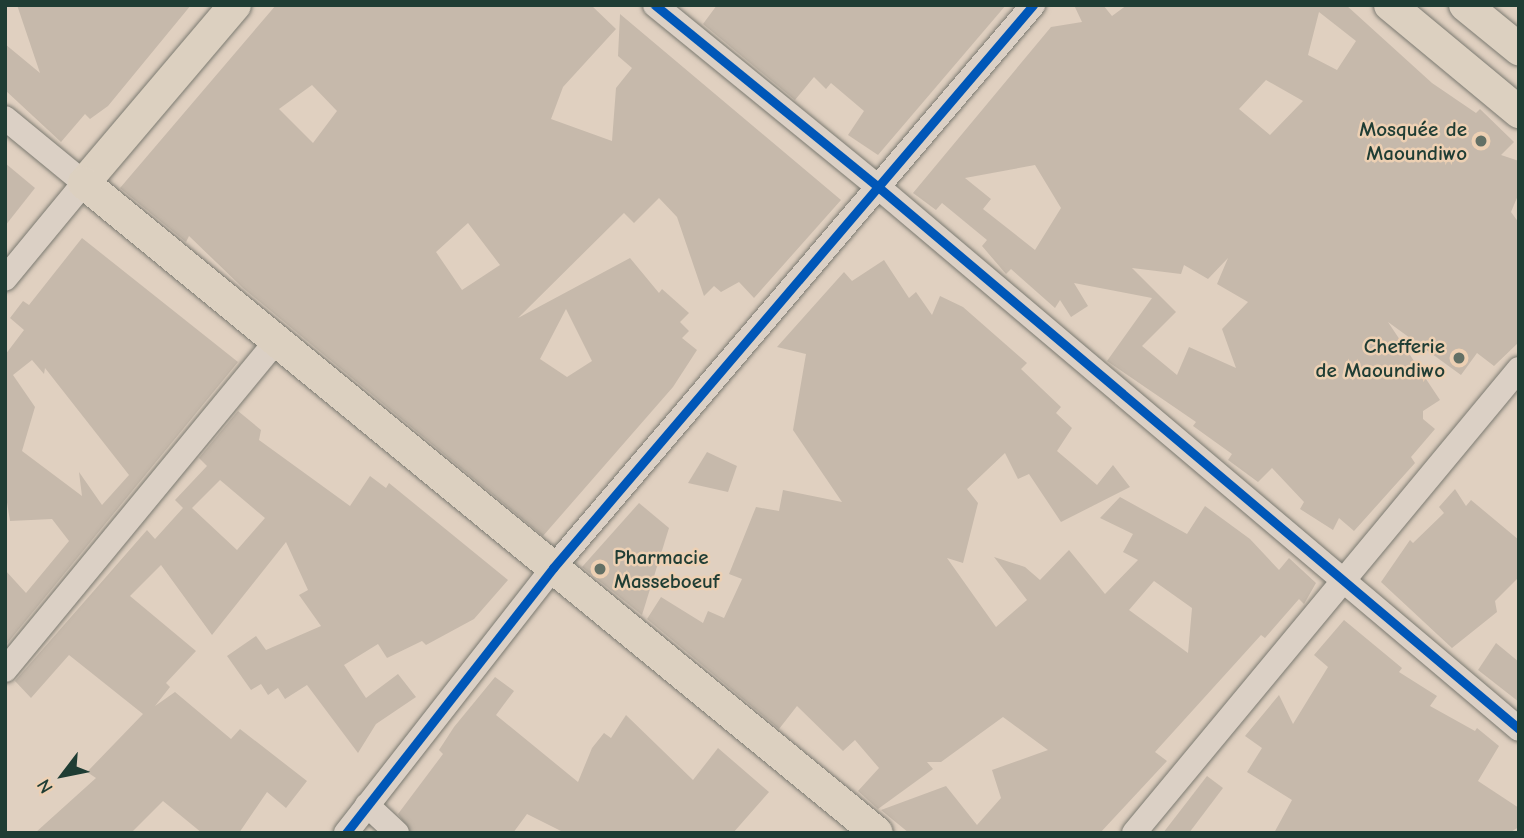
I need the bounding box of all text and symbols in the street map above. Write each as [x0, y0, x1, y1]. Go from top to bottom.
place label: Mosquée de Maoundiwo [1359, 116, 1467, 166]
marker: Mosquée de Maoundiwo [1473, 133, 1489, 149]
place label: Chefferie de Maoundiwo [1316, 333, 1445, 383]
marker: Chefferie de Maoundiwo [1451, 350, 1467, 366]
place label: Pharmacie Masseboeuf [614, 544, 720, 594]
marker: Pharmacie Masseboeuf [592, 561, 608, 577]
north arrow [28, 740, 98, 810]
text: N [33, 775, 58, 797]

